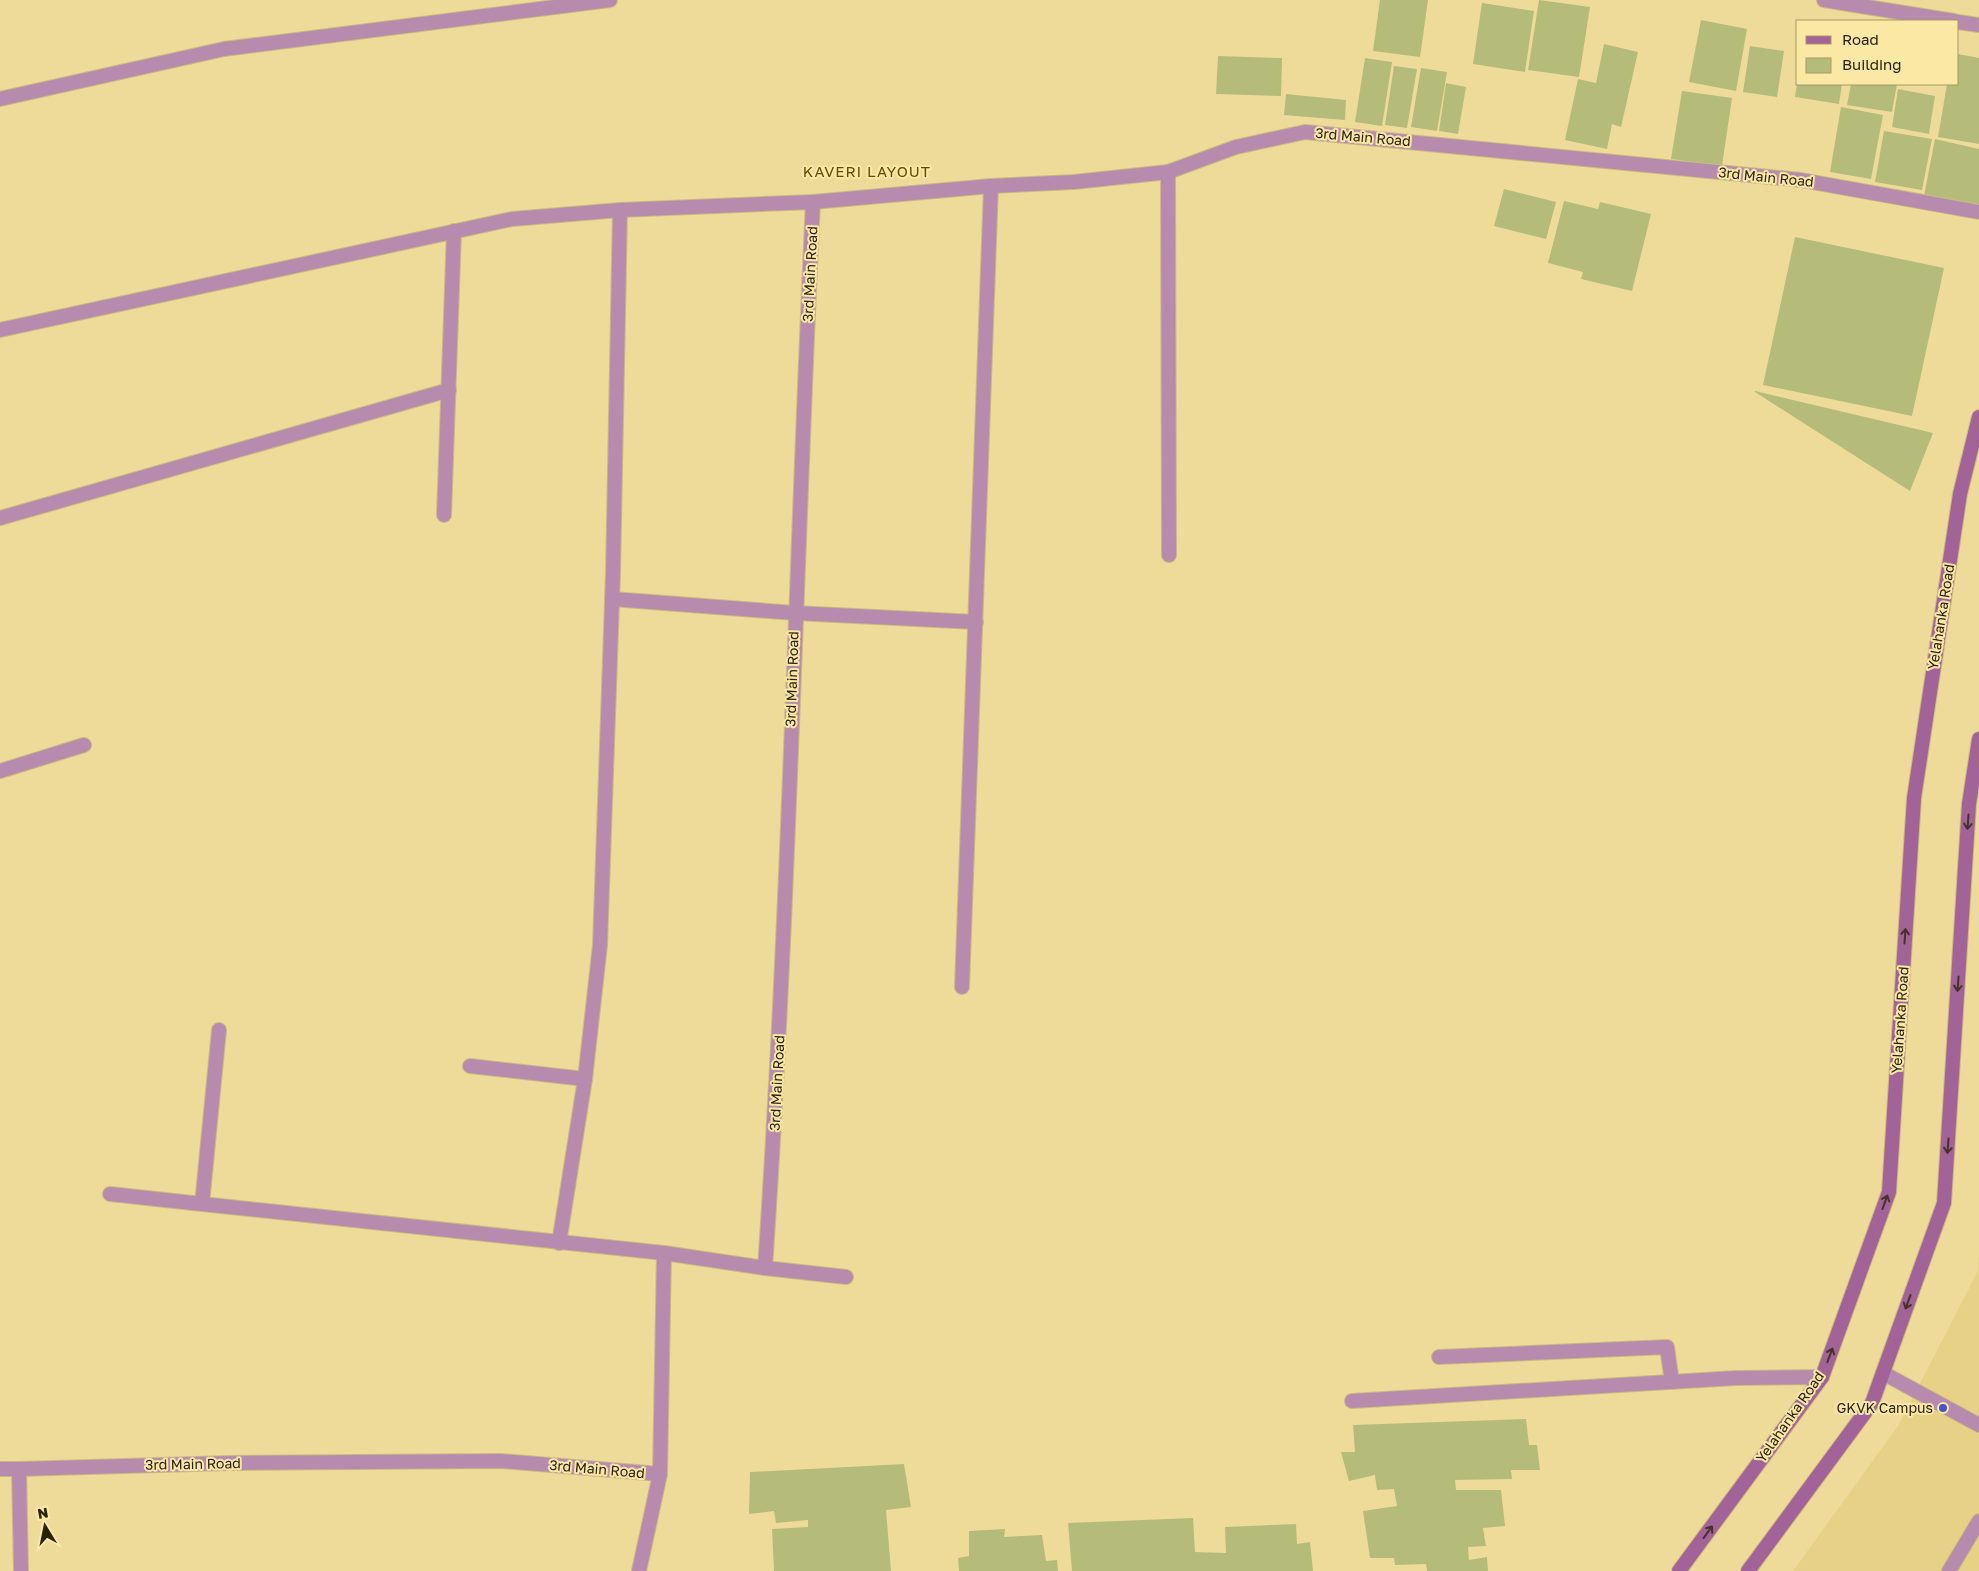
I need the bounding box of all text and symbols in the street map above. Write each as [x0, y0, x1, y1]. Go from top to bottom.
legend [1796, 20, 1959, 85]
text: Road [1842, 30, 1879, 48]
text: Building [1842, 55, 1902, 73]
street label: 3rd Main Road [1315, 124, 1411, 149]
district label: KAVERI LAYOUT [803, 162, 931, 180]
street label: 3rd Main Road [1718, 163, 1815, 190]
street label: 3rd Main Road [799, 226, 820, 322]
street label: Yelahanka Road [1924, 563, 1957, 671]
street label: 3rd Main Road [781, 631, 802, 727]
one-way arrow [1964, 814, 1973, 830]
one-way arrow [1901, 928, 1910, 944]
street label: Yelahanka Road [1887, 966, 1912, 1074]
one-way arrow [1953, 976, 1962, 992]
street label: 3rd Main Road [766, 1035, 787, 1131]
one-way arrow [1943, 1138, 1952, 1154]
one-way arrow [1881, 1195, 1890, 1211]
one-way arrow [1903, 1294, 1912, 1310]
one-way arrow [1826, 1348, 1835, 1363]
street label: Yelahanka Road [1752, 1368, 1827, 1465]
place label: GKVK Campus [1836, 1399, 1933, 1416]
marker: GKVK Campus [1937, 1402, 1949, 1414]
street label: 3rd Main Road [145, 1454, 241, 1473]
street label: 3rd Main Road [549, 1456, 645, 1481]
north arrow [20, 1501, 70, 1551]
text: N [36, 1503, 49, 1522]
one-way arrow [1703, 1525, 1713, 1539]

